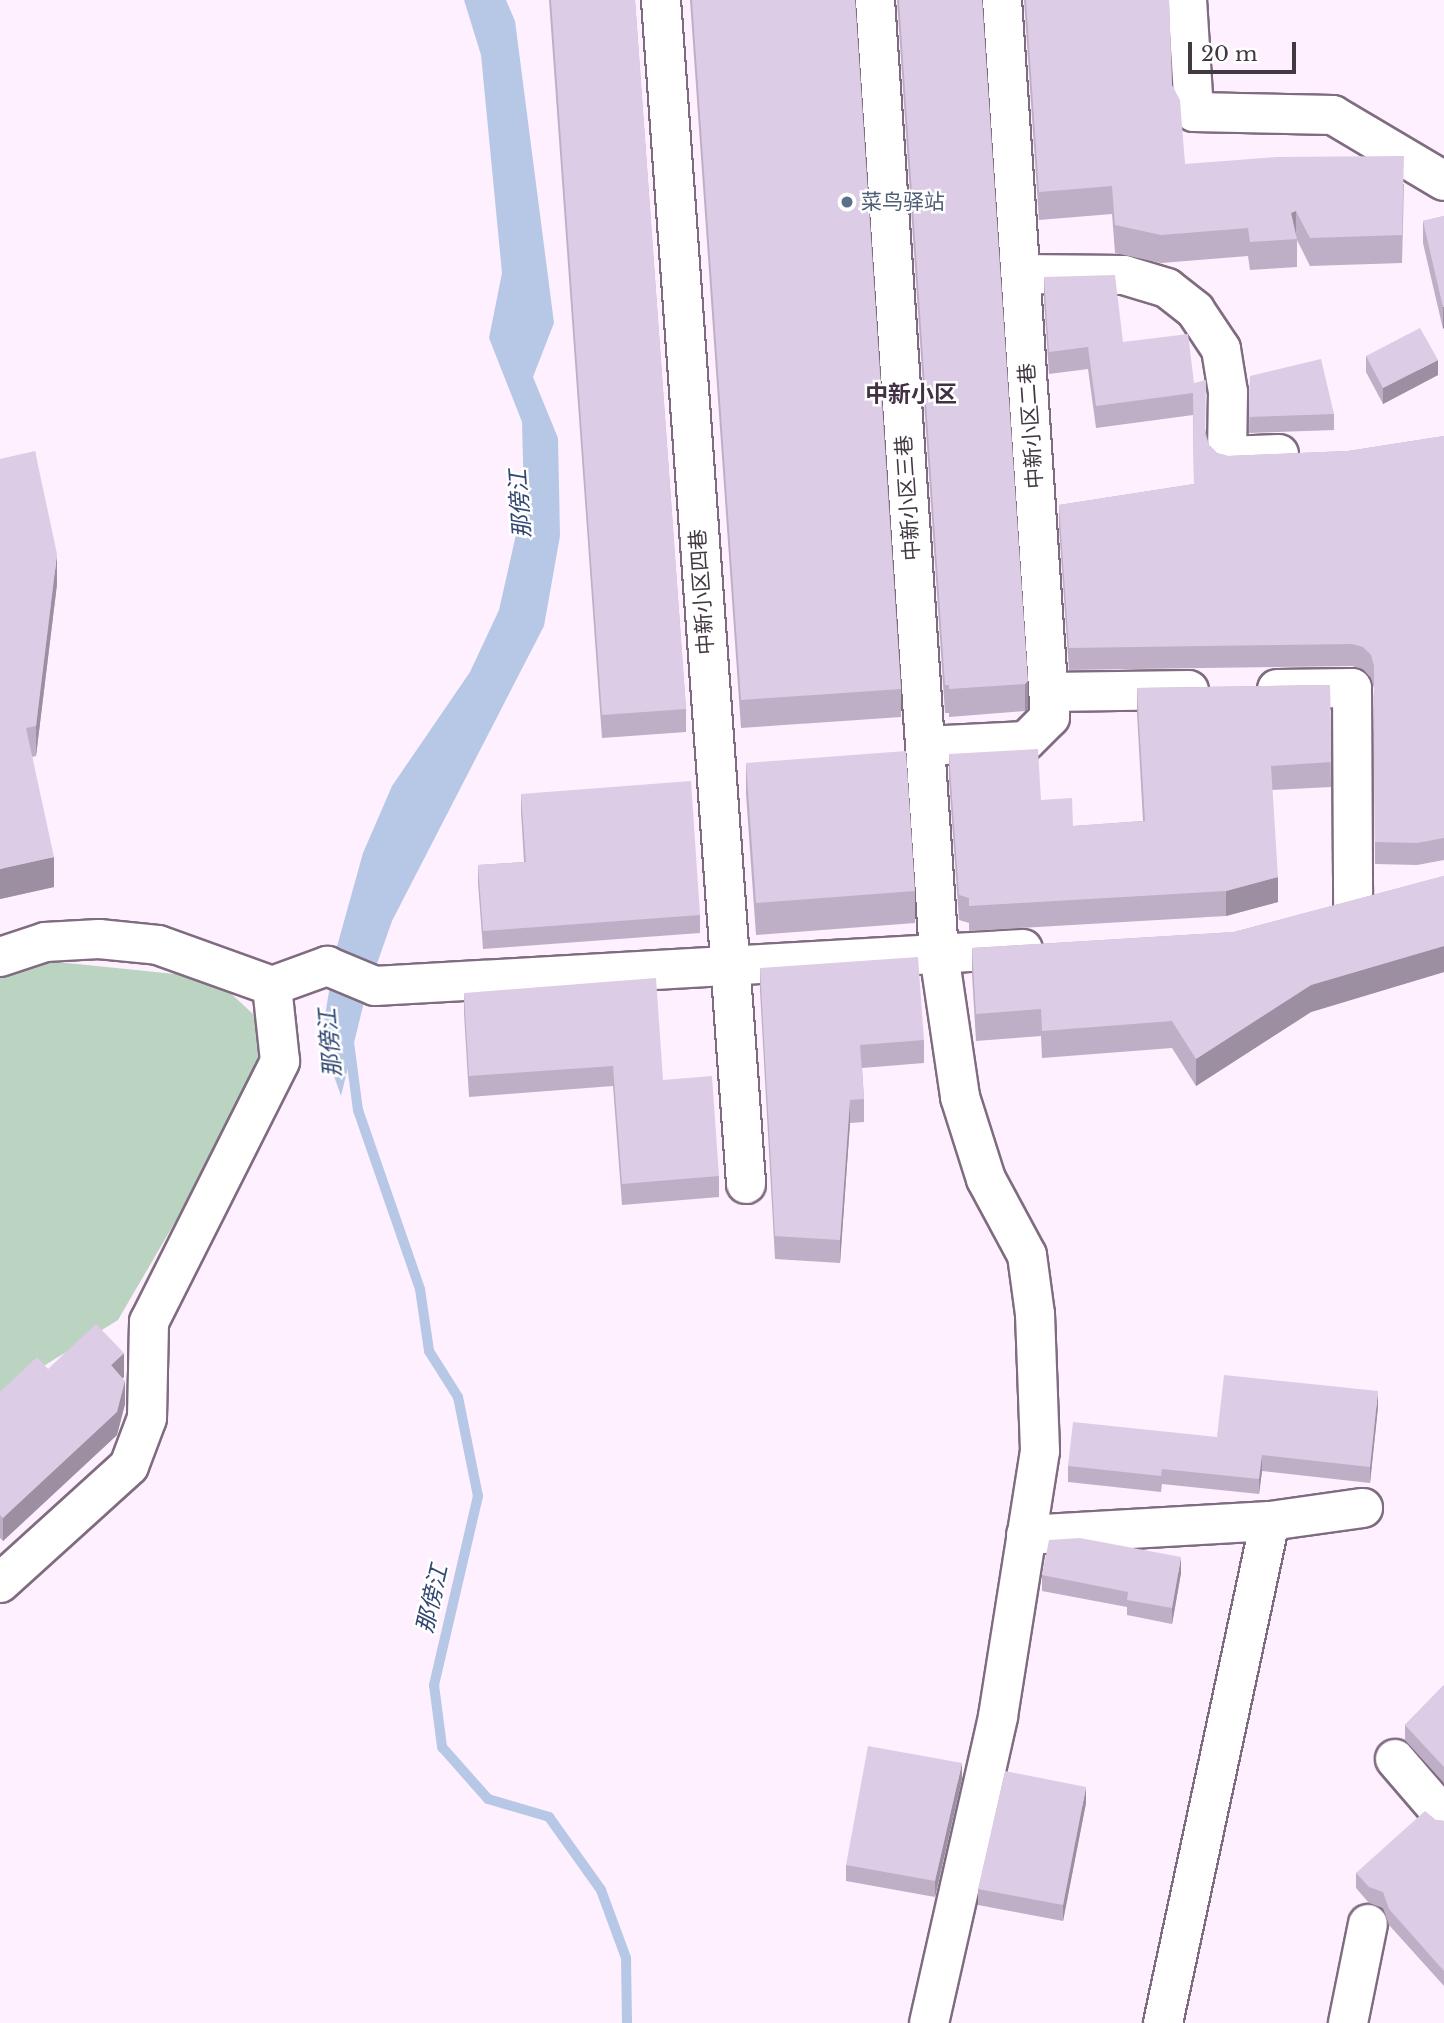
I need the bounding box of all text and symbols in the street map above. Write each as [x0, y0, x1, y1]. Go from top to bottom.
scale bar [1192, 28, 1300, 72]
text: 20 m [1201, 41, 1258, 67]
place label: 菜鸟驿站 [861, 189, 945, 215]
marker: 菜鸟驿站 [839, 194, 855, 210]
street label: 中新小区二巷 [1014, 362, 1048, 490]
district label: 中新小区 [865, 380, 957, 408]
street label: 中新小区三巷 [891, 434, 925, 562]
water label: 那傍江 [504, 469, 536, 539]
street label: 中新小区四巷 [685, 528, 719, 656]
water label: 那傍江 [313, 1007, 347, 1079]
water label: 那傍江 [411, 1562, 453, 1636]

